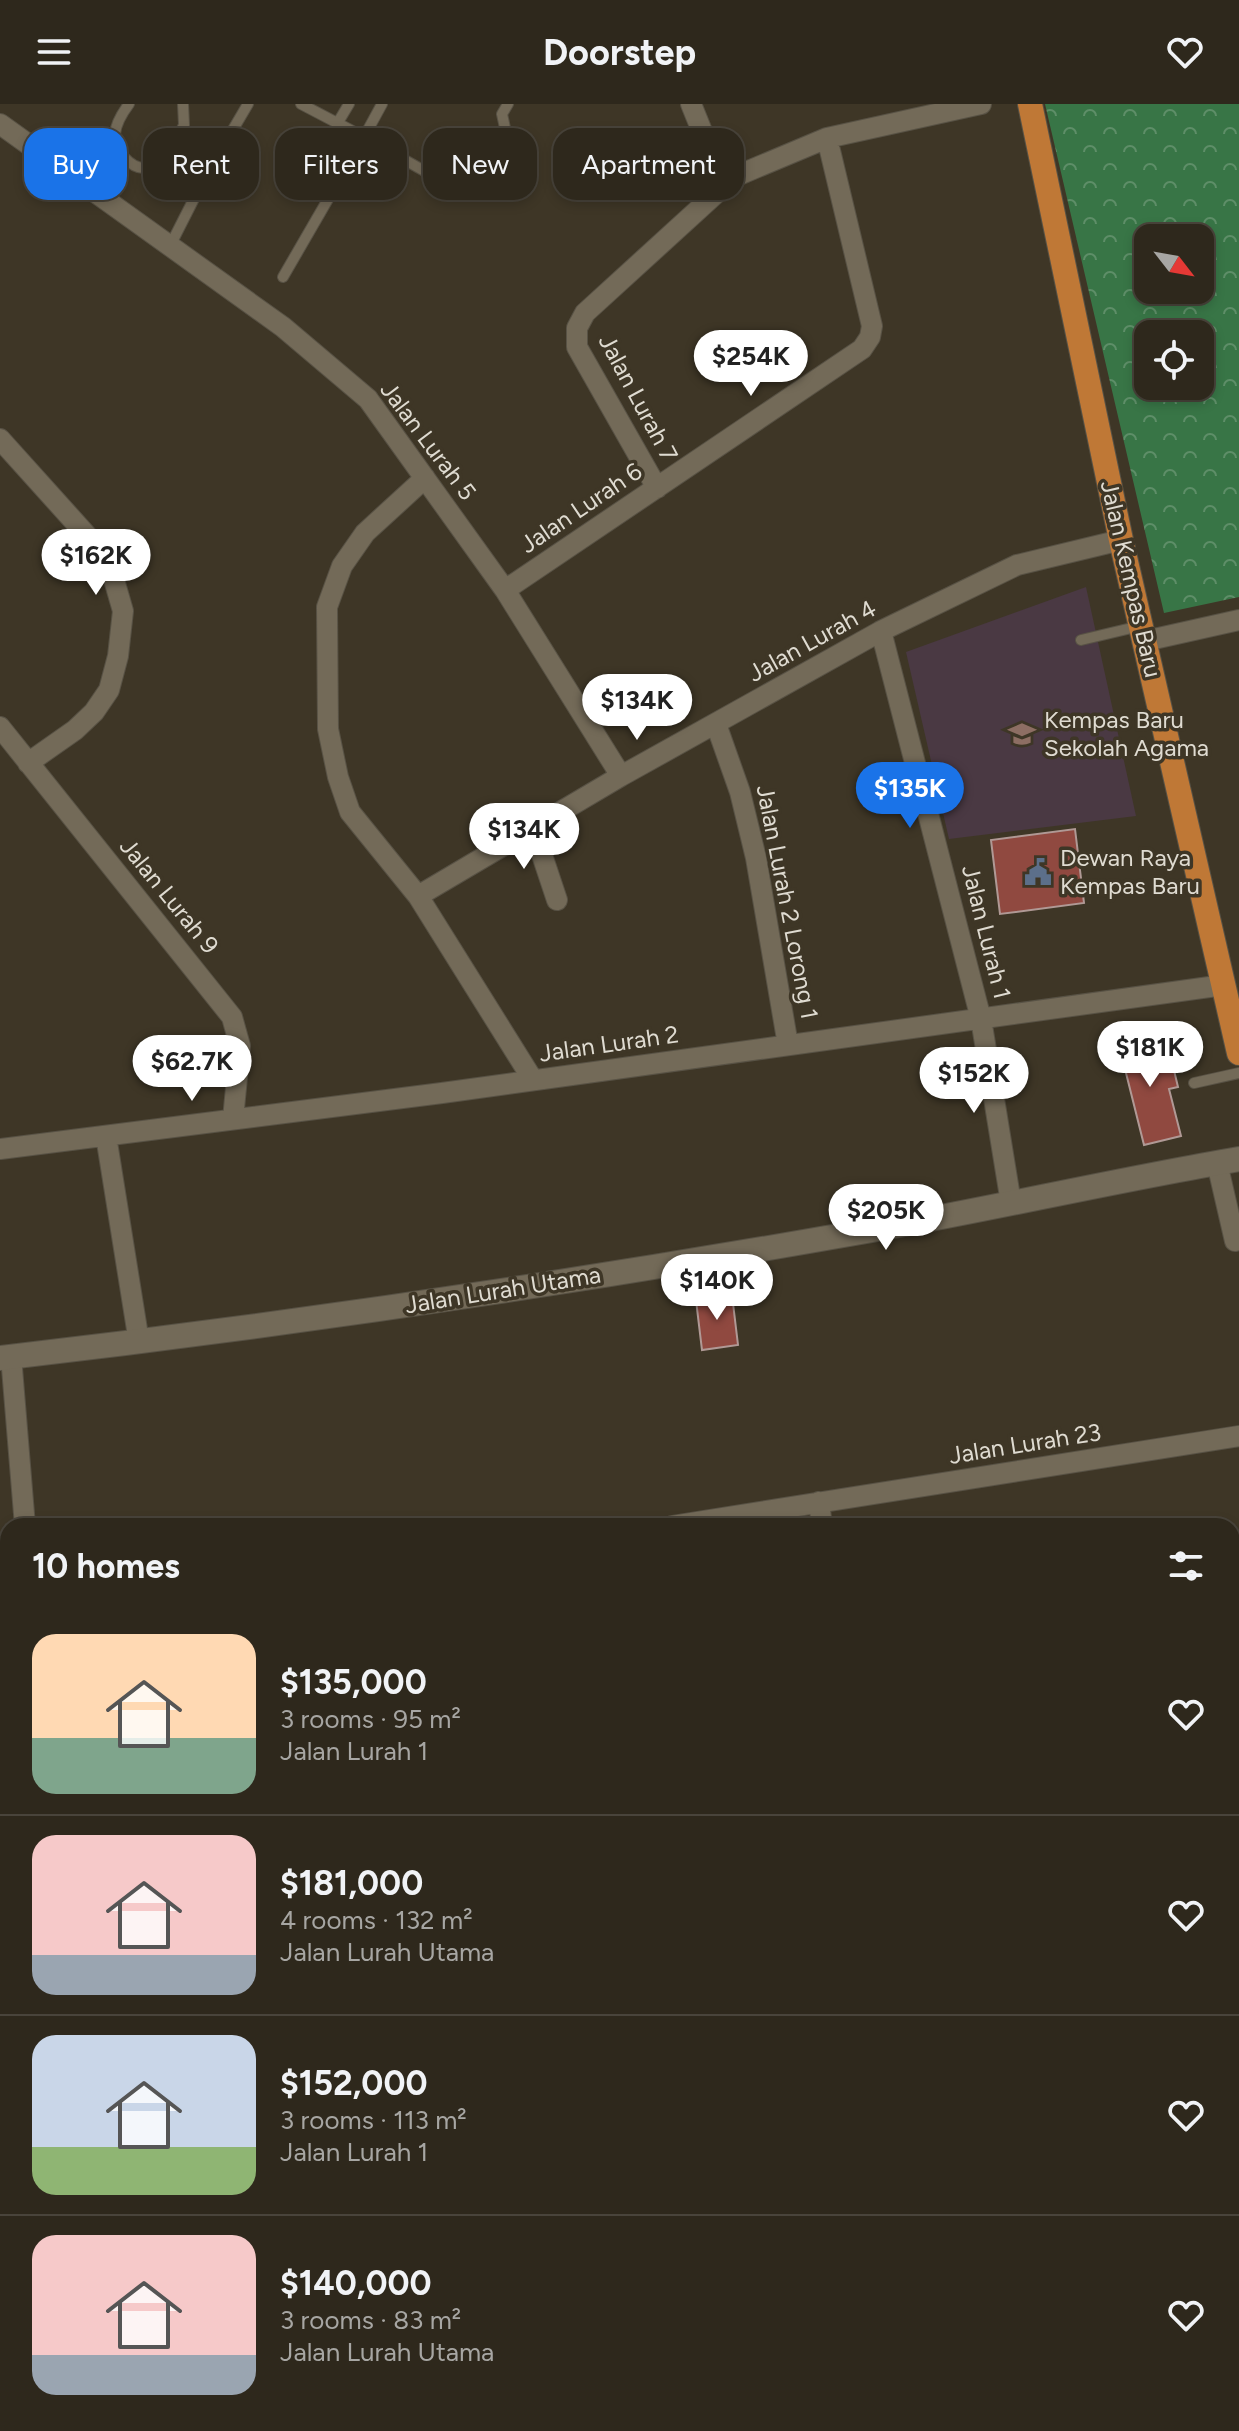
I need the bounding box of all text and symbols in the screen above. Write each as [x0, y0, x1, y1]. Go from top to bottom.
icon: menu [32, 30, 76, 74]
icon: heart [1163, 30, 1207, 74]
text: Doorstep [543, 31, 696, 74]
chip: Buy [24, 128, 127, 200]
chip: Rent [143, 128, 259, 200]
chip: Filters [275, 128, 407, 200]
chip: New [423, 128, 537, 200]
chip: Apartment [553, 128, 744, 200]
north arrow [1134, 224, 1214, 304]
map controls [1134, 224, 1214, 400]
button: locate [1134, 320, 1214, 400]
street label: Jalan Lurah 7 [593, 329, 684, 466]
pin: $254K [695, 330, 807, 398]
text: $254K [712, 340, 790, 372]
street label: Jalan Lurah 5 [374, 376, 482, 506]
street label: Jalan Lurah 6 [514, 456, 647, 559]
street label: Jalan Kempas Baru [1095, 478, 1168, 680]
pin: $162K [40, 529, 152, 597]
text: $162K [60, 539, 132, 571]
street label: Jalan Lurah 4 [743, 593, 881, 688]
pin: $134K [581, 674, 693, 742]
text: $134K [600, 684, 674, 716]
place label: Kempas Baru Sekolah Agama [1044, 705, 1209, 762]
school or university icon: Kempas Baru Sekolah Agama [1007, 719, 1037, 749]
pin: $135K [854, 762, 966, 830]
text: $135K [874, 772, 946, 804]
street label: Jalan Lurah 2 Lorong 1 [751, 782, 824, 1022]
pin: $134K [468, 803, 580, 871]
text: $134K [487, 813, 561, 845]
street label: Jalan Lurah 9 [114, 832, 225, 959]
place label: Dewan Raya Kempas Baru [1060, 843, 1200, 900]
public building icon: Dewan Raya Kempas Baru [1023, 857, 1053, 887]
street label: Jalan Lurah 1 [956, 862, 1017, 1002]
street label: Jalan Lurah 2 [537, 1019, 680, 1068]
pin: $181K [1094, 1021, 1206, 1089]
text: $181K [1115, 1031, 1185, 1063]
pin: $62.7K [127, 1035, 257, 1103]
text: $62.7K [151, 1045, 233, 1077]
pin: $152K [918, 1047, 1030, 1115]
text: $152K [938, 1057, 1010, 1089]
pin: $205K [830, 1184, 942, 1252]
text: $205K [847, 1194, 925, 1226]
pin: $140K [661, 1254, 773, 1322]
street label: Jalan Lurah Utama [403, 1260, 603, 1319]
text: $140K [679, 1264, 755, 1296]
street label: Jalan Lurah 23 [947, 1417, 1103, 1470]
icon: filters [1164, 1544, 1208, 1588]
text: 10 homes [32, 1546, 180, 1587]
text: $135,000 [280, 1662, 427, 1703]
icon: home [96, 1666, 192, 1762]
icon: heart [1164, 1692, 1208, 1736]
text: 3 rooms · 95 m² [280, 1703, 461, 1735]
text: Jalan Lurah 1 [280, 1735, 428, 1767]
text: $181,000 [280, 1863, 423, 1904]
icon: home [96, 1867, 192, 1963]
icon: heart [1164, 1893, 1208, 1937]
text: 4 rooms · 132 m² [280, 1904, 473, 1936]
text: Jalan Lurah Utama [280, 1936, 494, 1968]
text: $152,000 [280, 2063, 427, 2104]
icon: home [96, 2067, 192, 2163]
icon: heart [1164, 2093, 1208, 2137]
text: 3 rooms · 113 m² [280, 2104, 467, 2136]
text: Jalan Lurah 1 [280, 2136, 428, 2168]
text: $140,000 [280, 2263, 432, 2304]
icon: home [96, 2267, 192, 2363]
icon: heart [1164, 2293, 1208, 2337]
text: 3 rooms · 83 m² [280, 2304, 461, 2336]
text: Jalan Lurah Utama [280, 2336, 494, 2368]

